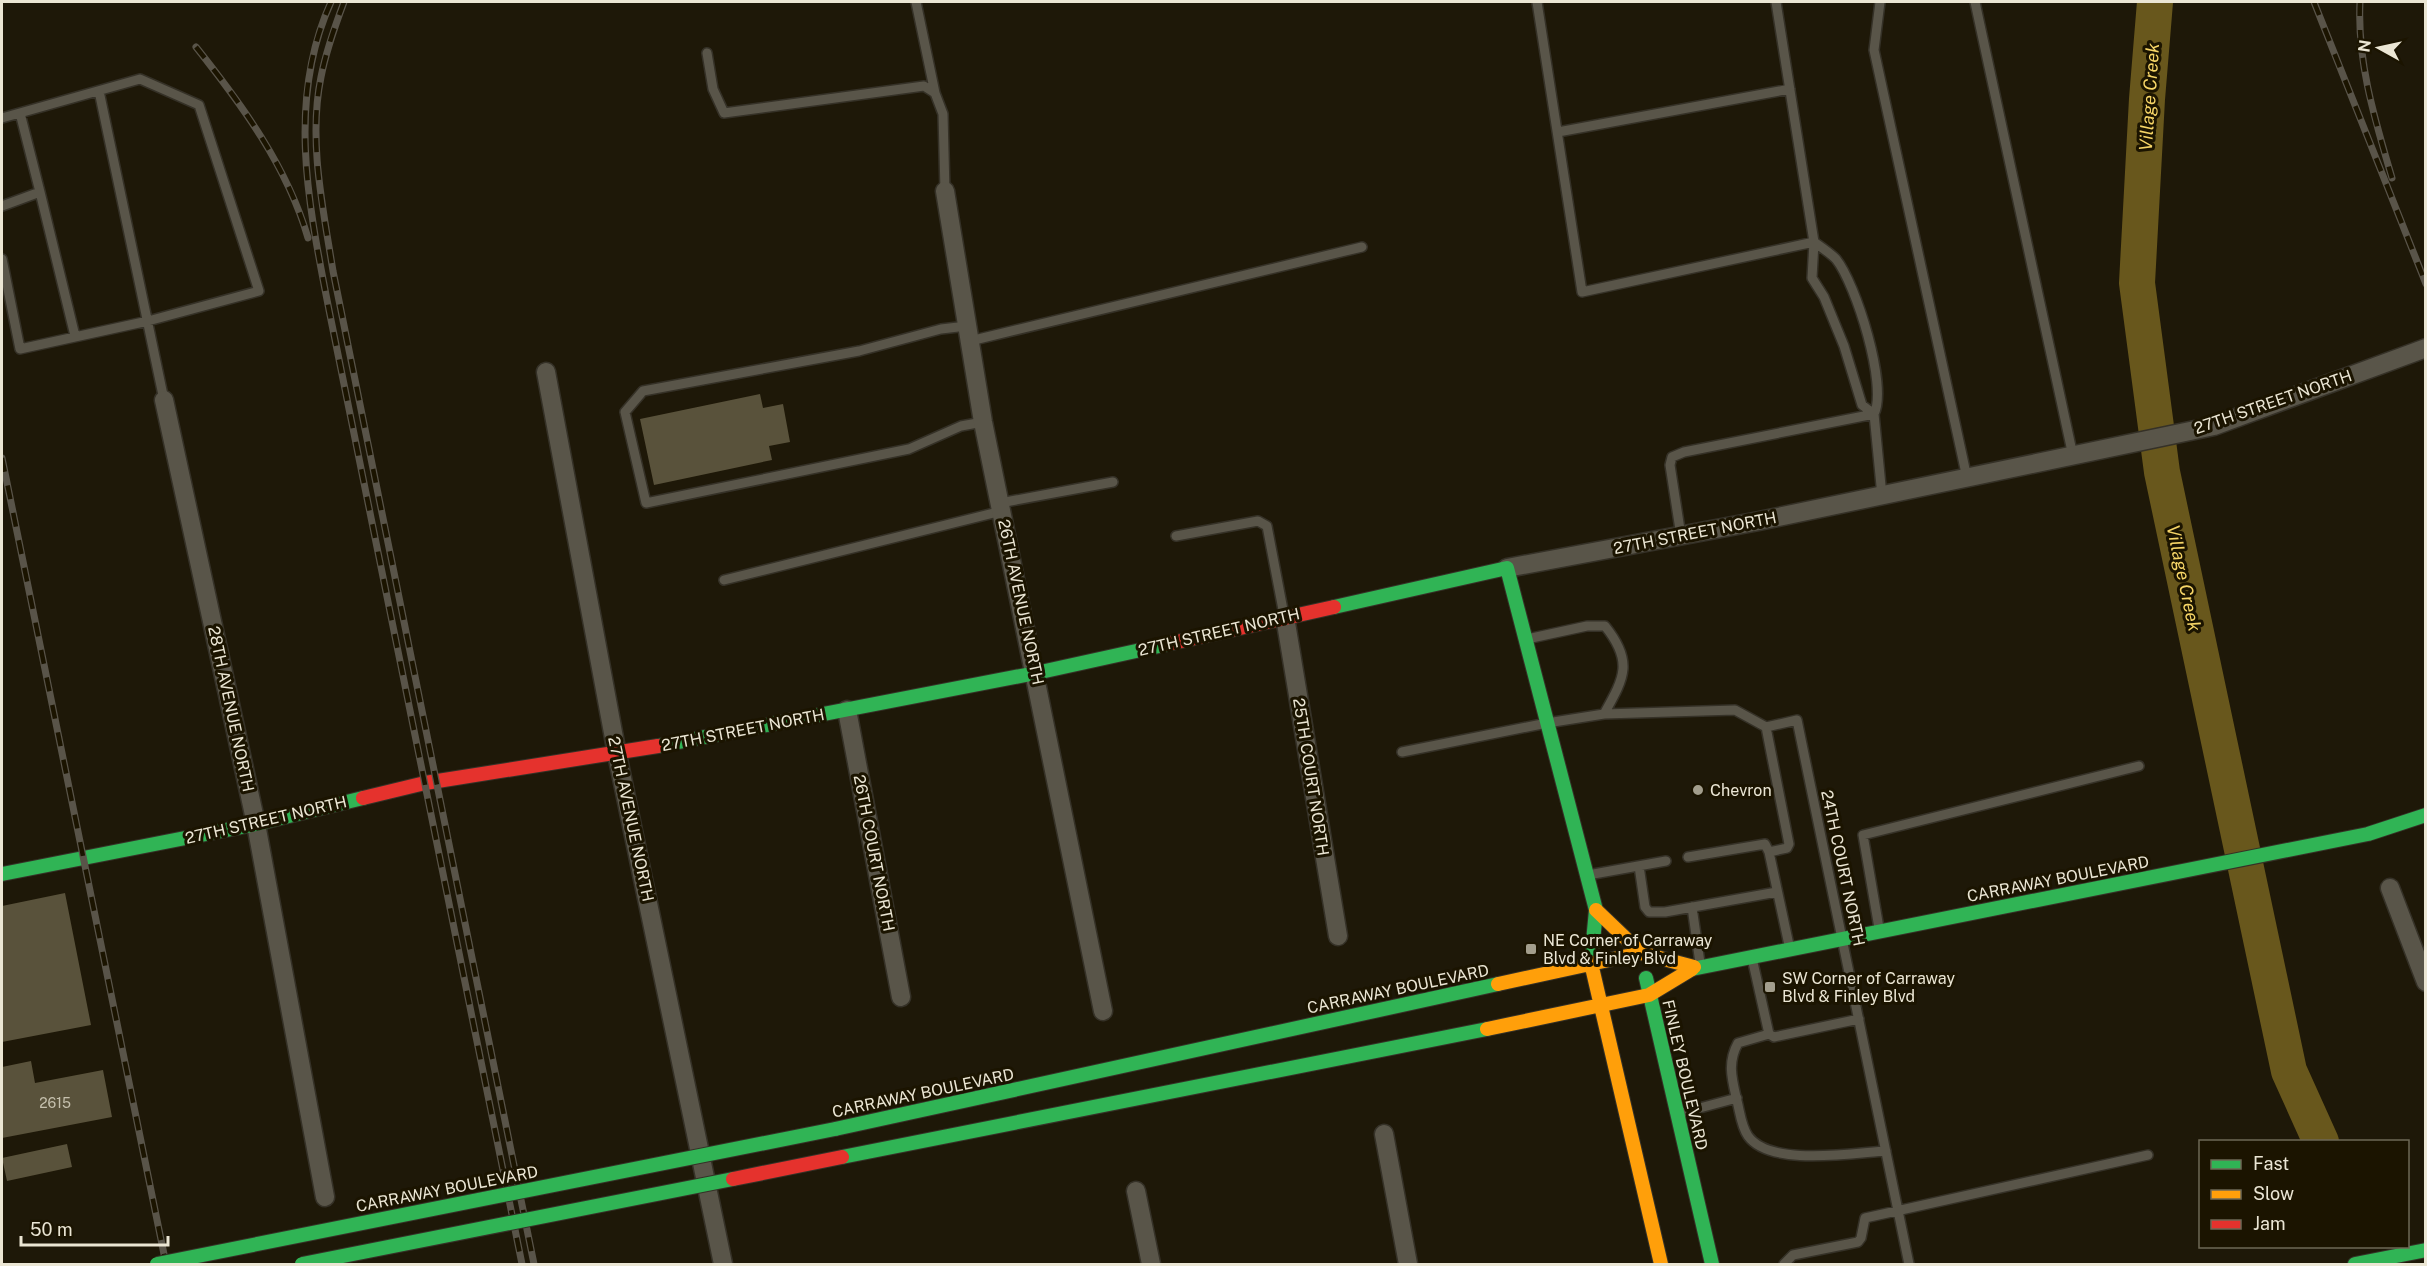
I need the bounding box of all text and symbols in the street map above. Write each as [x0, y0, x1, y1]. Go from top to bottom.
north arrow [2349, 18, 2409, 78]
text: N [2354, 38, 2375, 54]
water label: Village Creek [2135, 42, 2163, 152]
street label: 27TH STREET NORTH [2192, 366, 2354, 438]
street label: 27TH STREET NORTH [1612, 508, 1778, 558]
street label: 26TH AVENUE NORTH [994, 518, 1048, 686]
water label: Village Creek [2162, 523, 2206, 633]
street label: 27TH STREET NORTH [1136, 604, 1302, 660]
street label: 28TH AVENUE NORTH [204, 624, 258, 794]
street label: 25TH COURT NORTH [1289, 697, 1333, 857]
street label: 27TH STREET NORTH [660, 705, 826, 755]
street label: 27TH AVENUE NORTH [604, 735, 658, 903]
street label: 26TH COURT NORTH [849, 773, 899, 933]
place label: Chevron [1710, 781, 1772, 800]
marker: Chevron [1691, 783, 1705, 797]
street label: 24TH COURT NORTH [1817, 788, 1869, 948]
street label: 27TH STREET NORTH [183, 792, 349, 848]
street label: CARRAWAY BOULEVARD [1965, 852, 2151, 906]
place label: NE Corner of Carraway Blvd & Finley Blvd [1543, 931, 1713, 968]
marker: NE Corner of Carraway Blvd & Finley Blvd [1524, 942, 1538, 956]
street label: CARRAWAY BOULEVARD [1305, 960, 1491, 1018]
place label: SW Corner of Carraway Blvd & Finley Blvd [1782, 969, 1955, 1006]
marker: SW Corner of Carraway Blvd & Finley Blvd [1763, 980, 1777, 994]
street label: FINLEY BOULEVARD [1658, 998, 1712, 1152]
street label: CARRAWAY BOULEVARD [830, 1064, 1016, 1122]
house number: 2615 [39, 1095, 71, 1111]
legend [2199, 1140, 2409, 1248]
text: Fast [2253, 1153, 2289, 1174]
street label: CARRAWAY BOULEVARD [354, 1162, 540, 1216]
text: Slow [2253, 1183, 2294, 1204]
scale bar [21, 1209, 168, 1247]
text: Jam [2253, 1213, 2286, 1234]
text: 50 m [30, 1219, 73, 1240]

